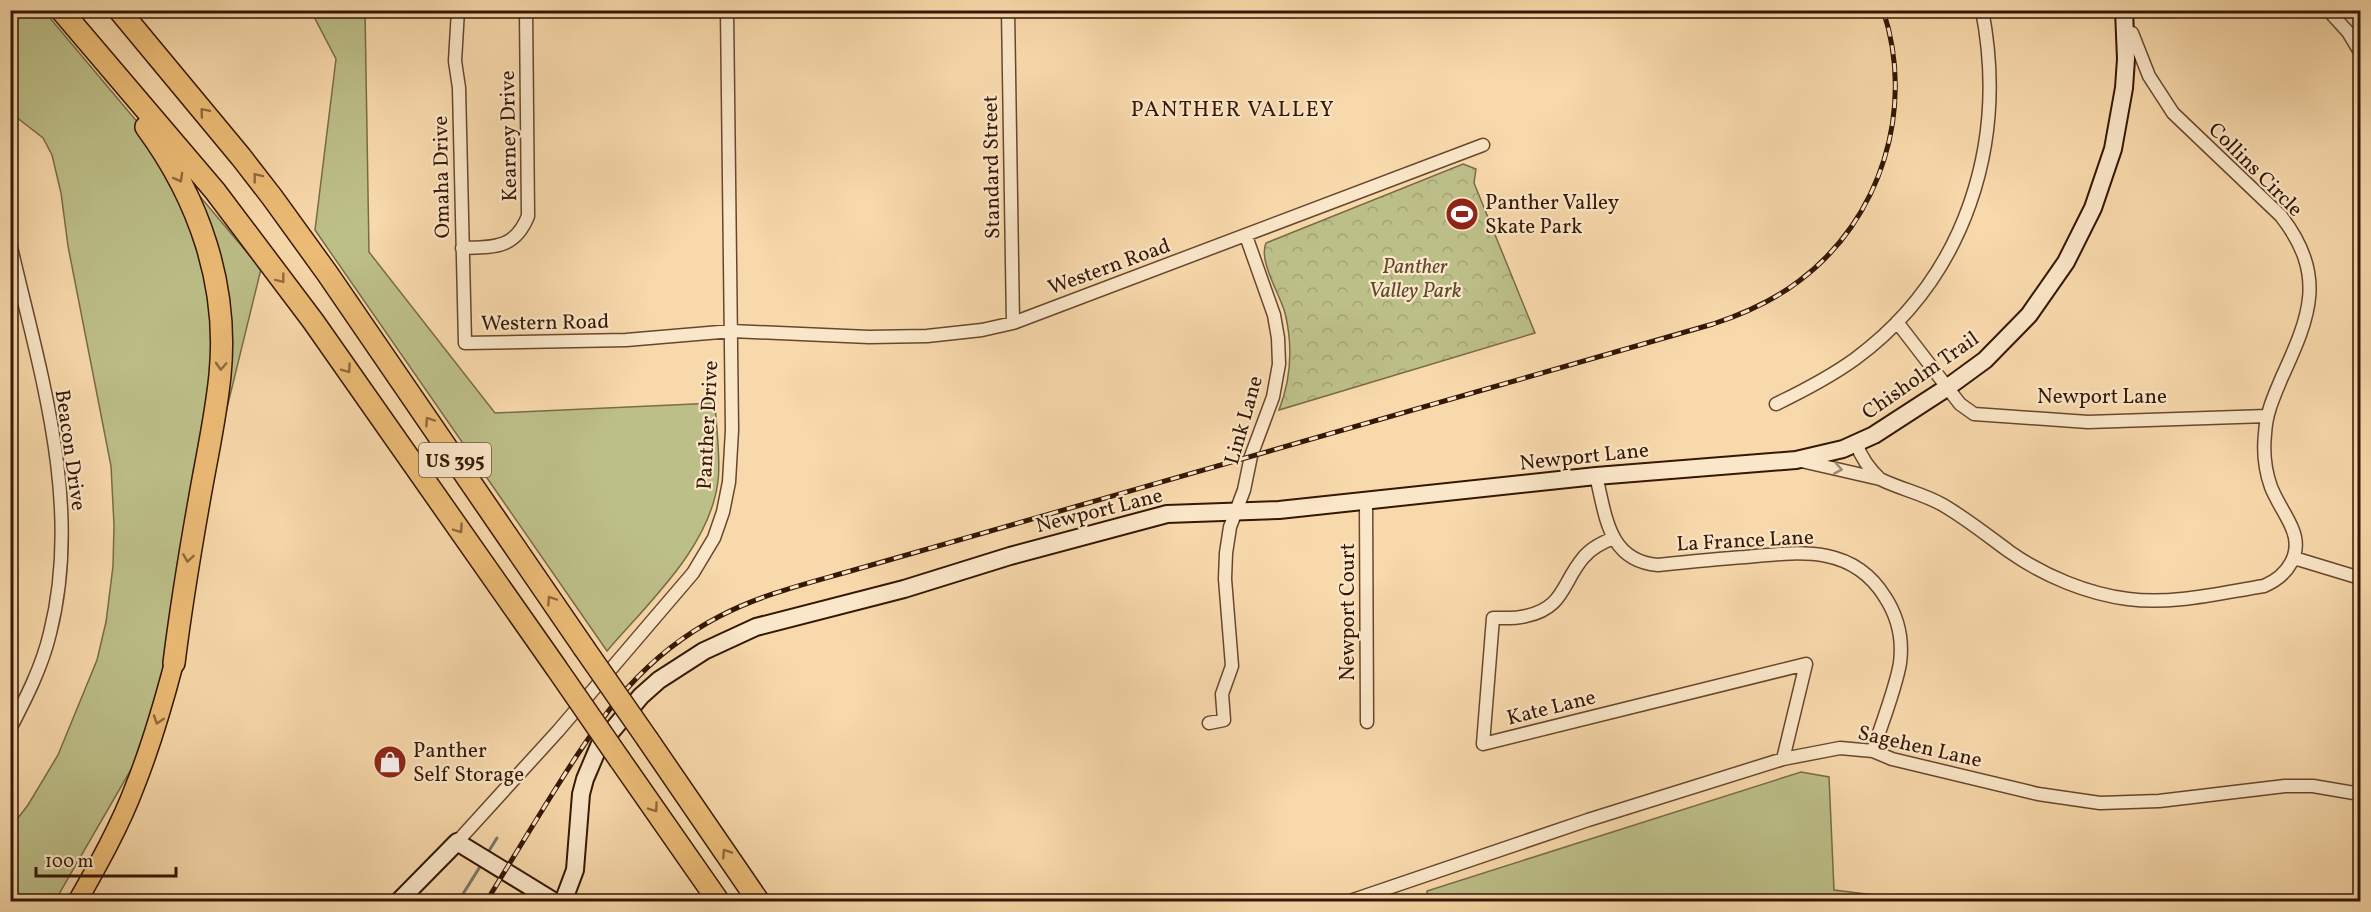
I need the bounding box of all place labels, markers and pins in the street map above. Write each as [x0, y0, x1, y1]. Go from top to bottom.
place label: Panther Valley Skate Park [1485, 189, 1620, 242]
sports icon: Panther Valley Skate Park [1444, 196, 1480, 232]
place label: Panther Self Storage [413, 737, 524, 790]
shop icon: Panther Self Storage [372, 744, 408, 780]

